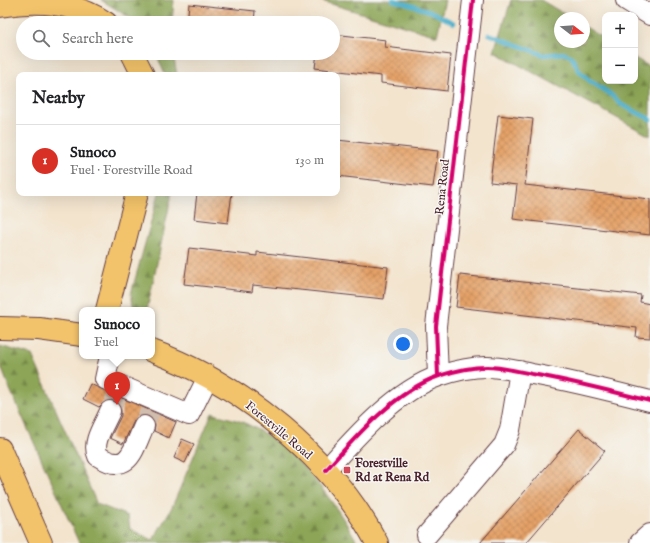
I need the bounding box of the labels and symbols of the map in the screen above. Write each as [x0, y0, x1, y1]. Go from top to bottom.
north arrow [554, 12, 590, 48]
street label: Rena Road [432, 158, 453, 216]
your location [393, 334, 413, 354]
pin: 1 [104, 372, 130, 405]
street label: Forestville Road [242, 398, 316, 463]
place label: Forestville Rd at Rena Rd [355, 456, 430, 485]
marker: Forestville Rd at Rena Rd [342, 465, 352, 475]

